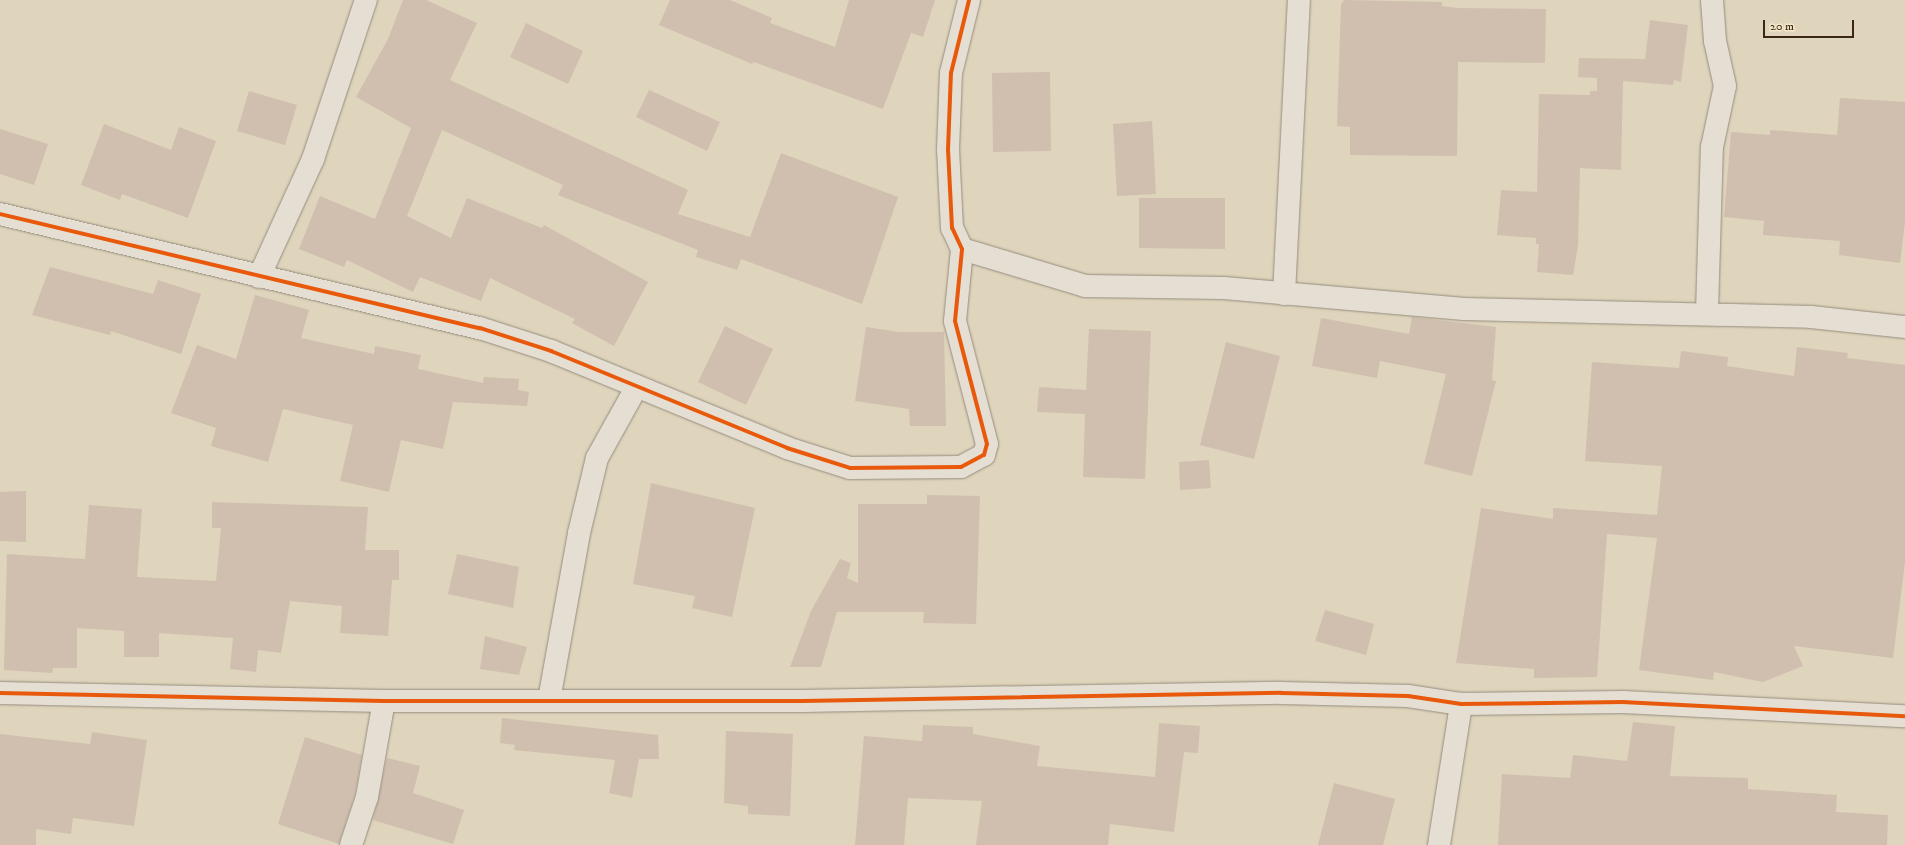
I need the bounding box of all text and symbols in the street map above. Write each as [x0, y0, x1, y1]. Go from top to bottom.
scale bar [1765, 12, 1856, 38]
text: 20 m [1770, 19, 1794, 34]

